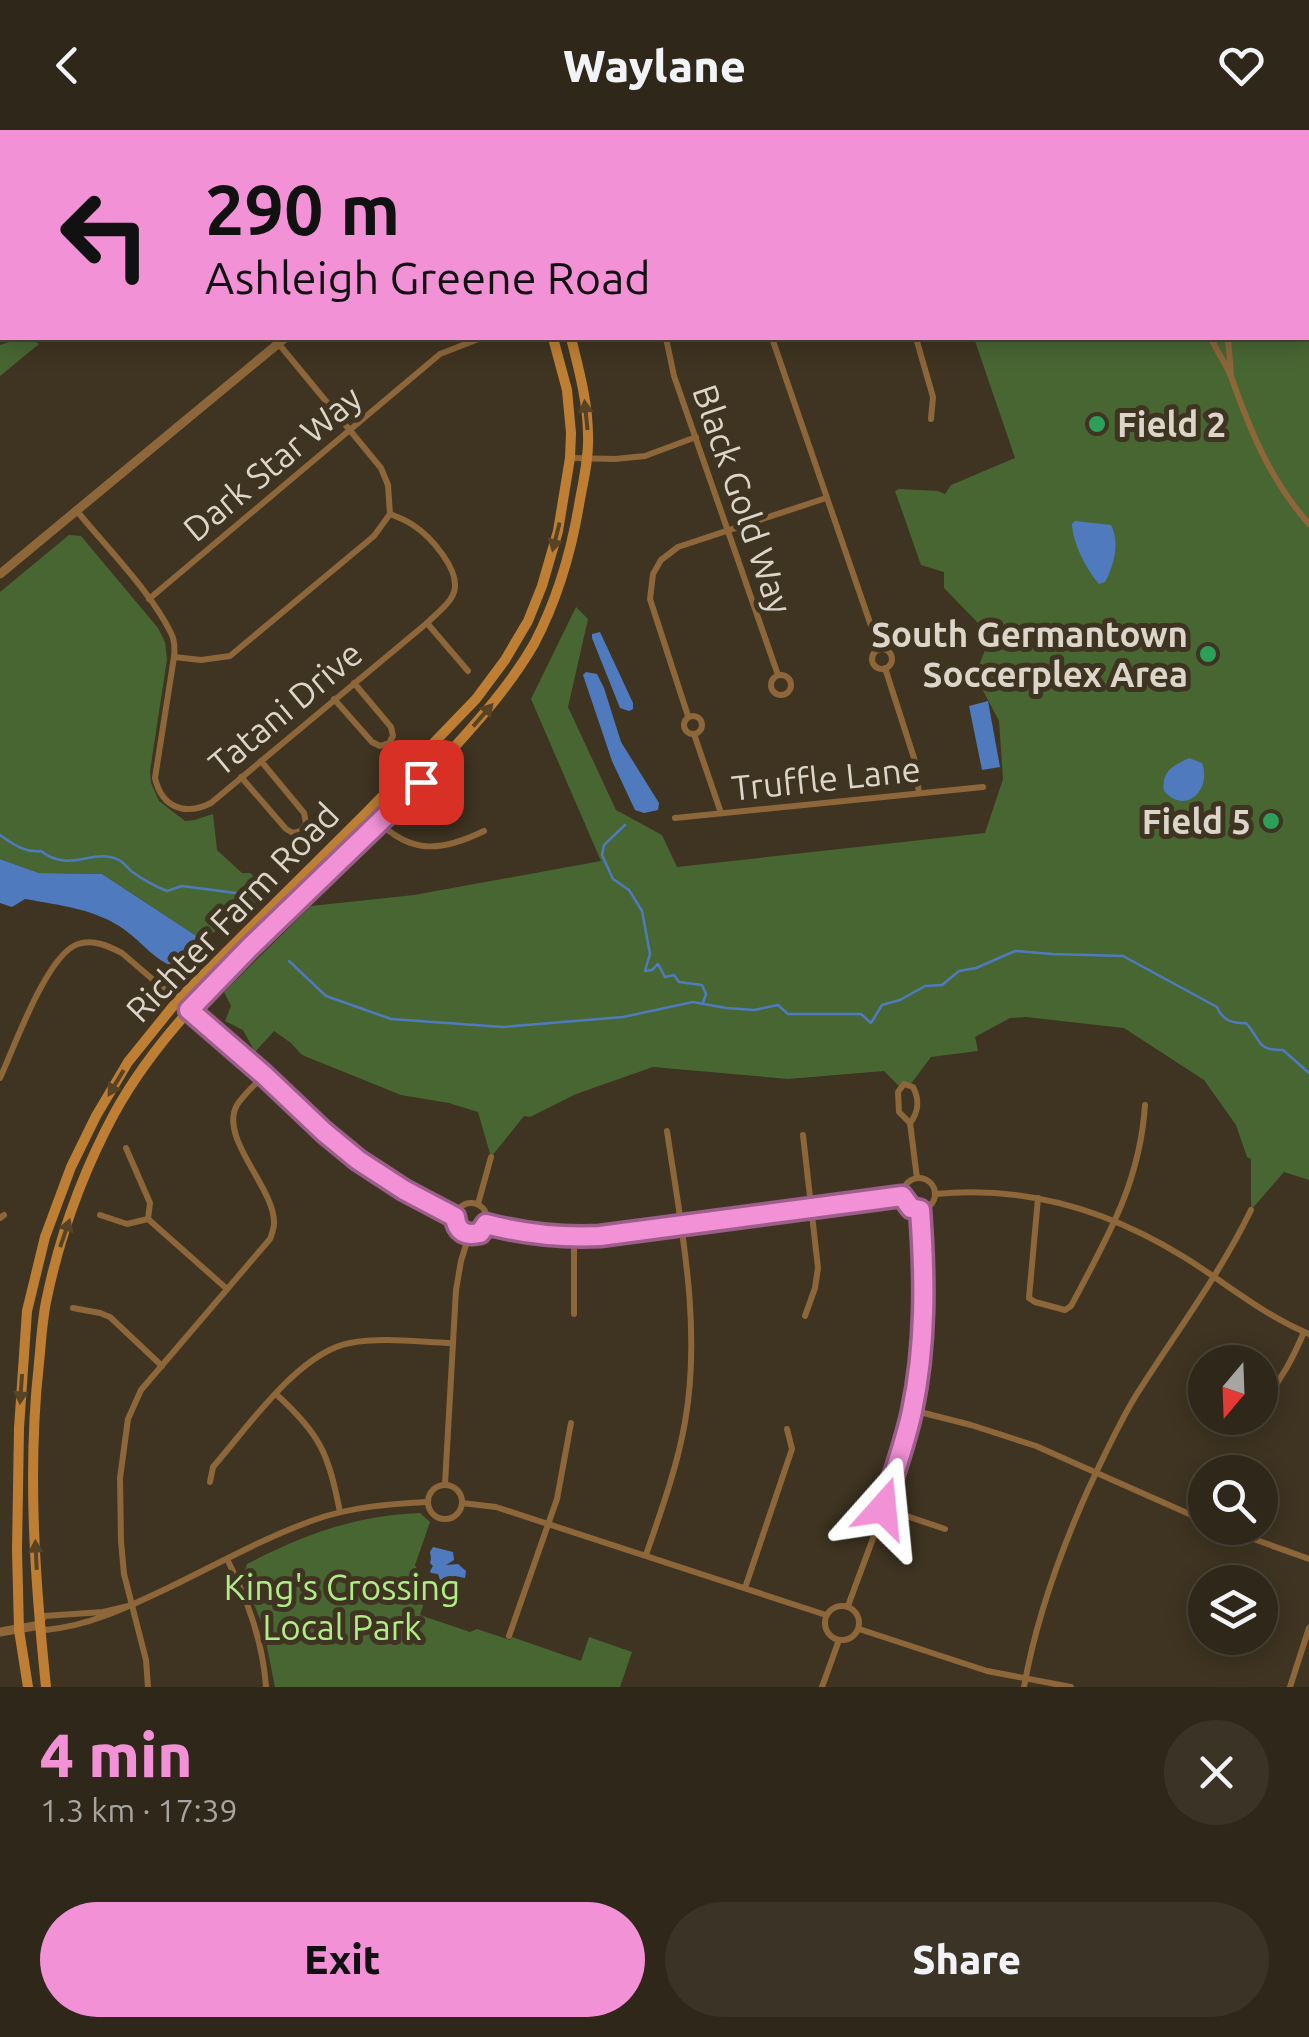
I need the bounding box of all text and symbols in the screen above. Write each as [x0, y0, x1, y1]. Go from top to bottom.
icon: back [40, 38, 95, 93]
icon: heart [1214, 38, 1269, 93]
text: Waylane [563, 40, 746, 91]
icon: left [40, 170, 170, 300]
text: 290 m [205, 170, 400, 248]
text: Ashleigh Greene Road [205, 252, 651, 303]
street label: Dark Star Way [175, 377, 369, 549]
street label: Black Gold Way [685, 379, 801, 619]
one-way arrow [578, 398, 594, 430]
place label: Field 2 [1117, 404, 1226, 444]
marker: Field 2 [1086, 413, 1108, 435]
one-way arrow [547, 522, 563, 553]
place label: South Germantown Soccerplex Area [871, 614, 1188, 694]
street label: Tatani Drive [201, 633, 369, 783]
marker: South Germantown Soccerplex Area [1197, 643, 1219, 665]
one-way arrow [472, 702, 494, 727]
pin [379, 740, 464, 825]
street label: Truffle Lane [730, 748, 922, 808]
icon: arrive [394, 755, 449, 810]
street label: Richter Farm Road [118, 794, 346, 1030]
place label: Field 5 [1142, 801, 1251, 841]
marker: Field 5 [1260, 810, 1282, 832]
one-way arrow [108, 1068, 125, 1097]
one-way arrow [58, 1218, 73, 1248]
north arrow [1188, 1345, 1278, 1435]
map controls [1188, 1345, 1278, 1655]
one-way arrow [13, 1374, 29, 1406]
button: search [1188, 1455, 1278, 1545]
position arrow [831, 1456, 935, 1560]
one-way arrow [28, 1538, 44, 1570]
button: layers [1188, 1565, 1278, 1655]
park label: King's Crossing Local Park [224, 1567, 460, 1647]
button: close [1164, 1720, 1269, 1825]
text: 4 min [40, 1721, 193, 1788]
text: 1.3 km · 17:39 [40, 1792, 238, 1828]
button: Exit [40, 1902, 645, 2017]
button: Share [665, 1902, 1269, 2017]

